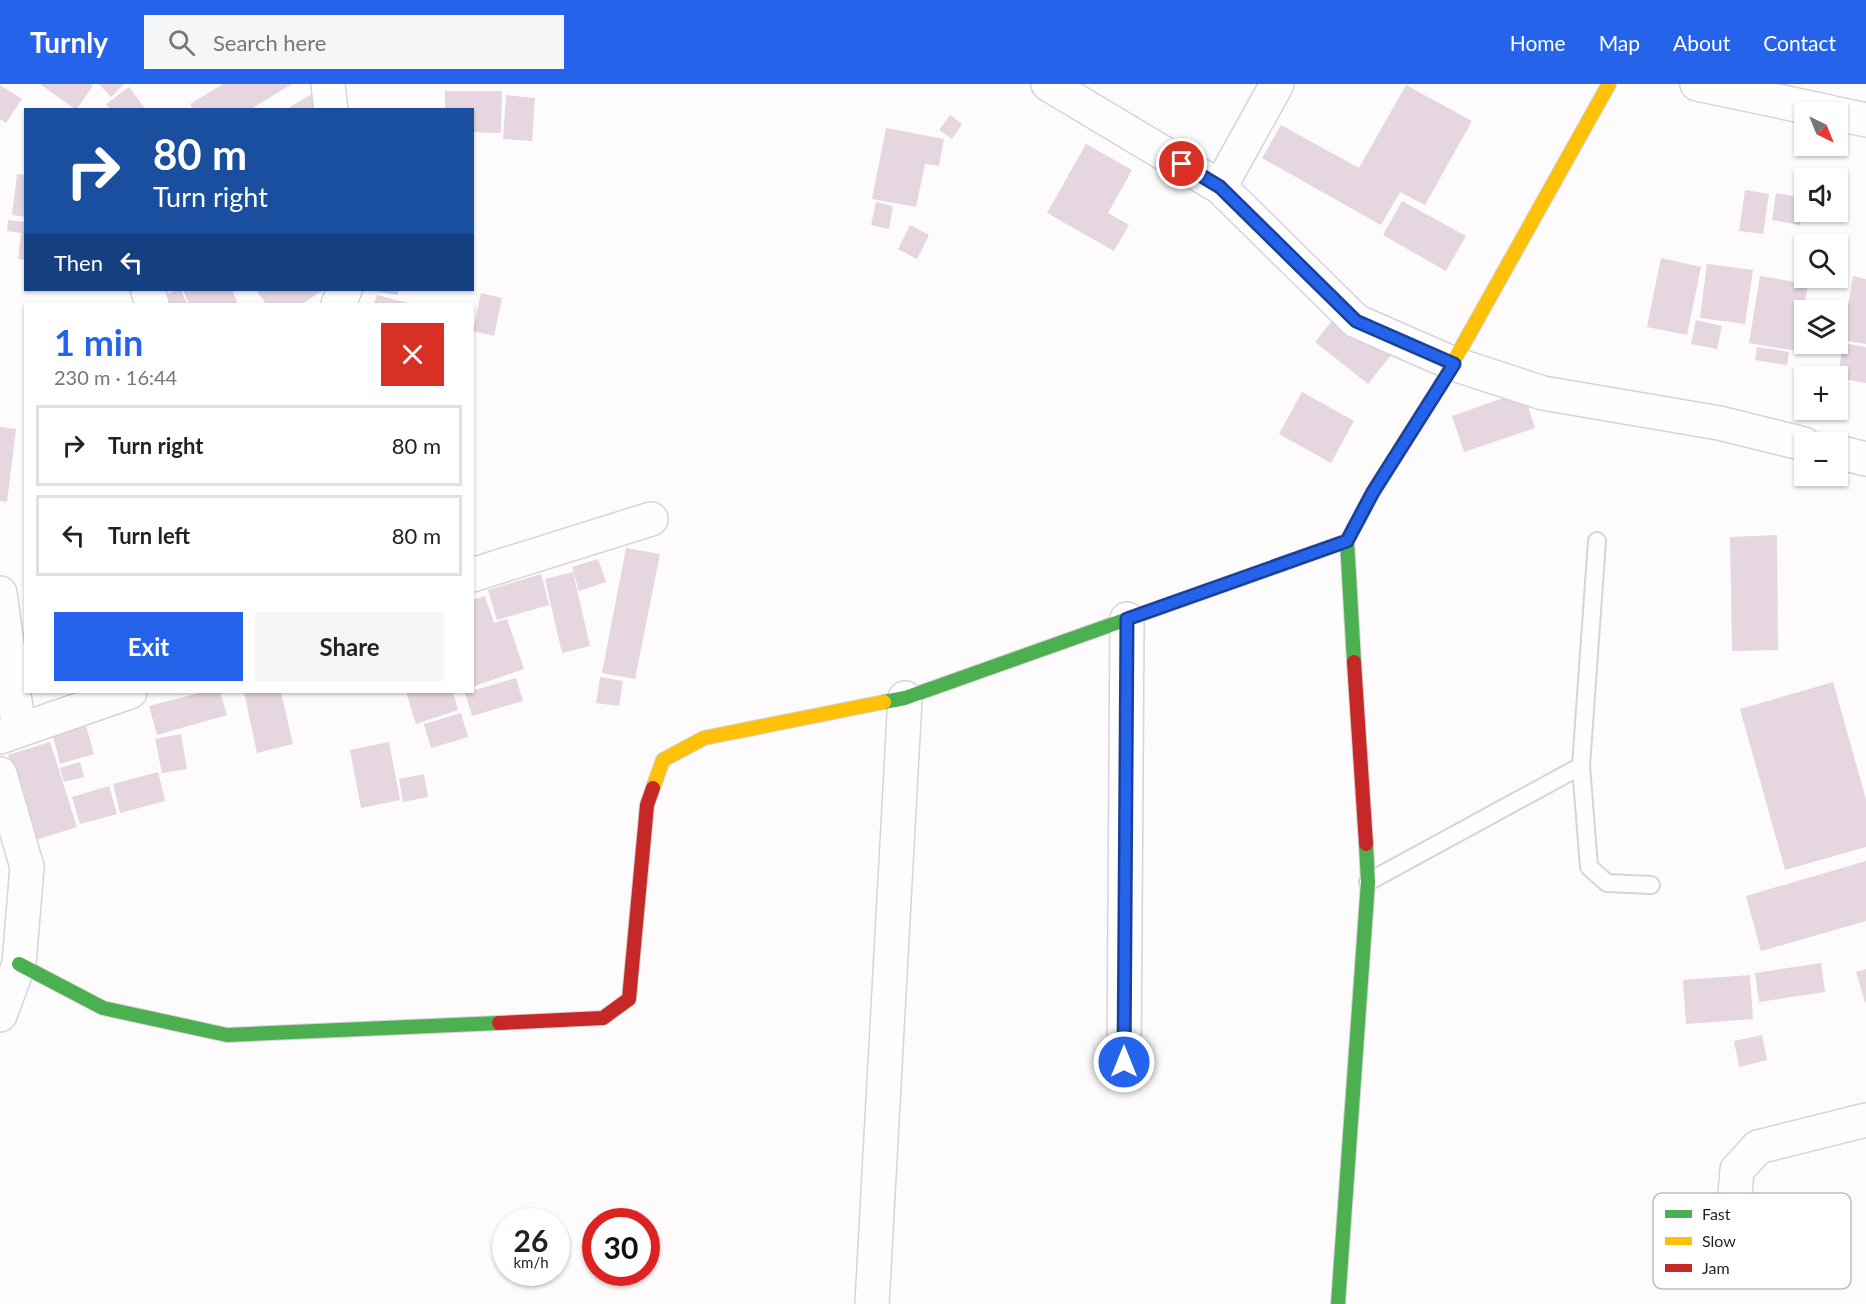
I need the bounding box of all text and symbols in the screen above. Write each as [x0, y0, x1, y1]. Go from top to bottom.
search box [144, 15, 564, 69]
text: Turnly [30, 25, 108, 59]
icon: search [165, 26, 198, 59]
text: Search here [213, 29, 326, 56]
text: Home [1510, 30, 1566, 55]
text: Map [1599, 30, 1640, 55]
text: About [1673, 30, 1730, 55]
text: Contact [1763, 30, 1836, 55]
north arrow [1794, 102, 1848, 156]
map controls [1794, 102, 1848, 486]
text: 80 m [153, 129, 247, 179]
icon: right [54, 132, 132, 210]
pin [1156, 138, 1207, 189]
icon: arrive [1165, 147, 1198, 180]
button: sound [1794, 168, 1848, 222]
text: Turn right [153, 180, 268, 213]
button: search [1794, 234, 1848, 288]
icon: left [115, 246, 148, 279]
text: Then [54, 249, 103, 276]
button: layers [1794, 300, 1848, 354]
text: 1 min [54, 320, 143, 364]
button: close [381, 323, 444, 386]
text: 230 m · 16:44 [54, 365, 177, 389]
button: + [1794, 366, 1848, 420]
icon: right [57, 429, 90, 462]
text: Turn right [108, 432, 203, 459]
text: 80 m [392, 432, 441, 459]
button: − [1794, 432, 1848, 486]
icon: left [57, 519, 90, 552]
text: Turn left [108, 522, 190, 549]
text: 80 m [392, 522, 441, 549]
button: Exit [54, 612, 243, 681]
button: Share [255, 612, 444, 681]
position arrow [1092, 1030, 1156, 1094]
legend [1653, 1193, 1851, 1289]
text: Fast [1702, 1204, 1731, 1223]
speed limit sign: 30 [582, 1208, 660, 1286]
text: 26 [514, 1222, 548, 1258]
text: Slow [1702, 1231, 1736, 1250]
text: km/h [513, 1253, 549, 1271]
text: Jam [1702, 1258, 1730, 1277]

